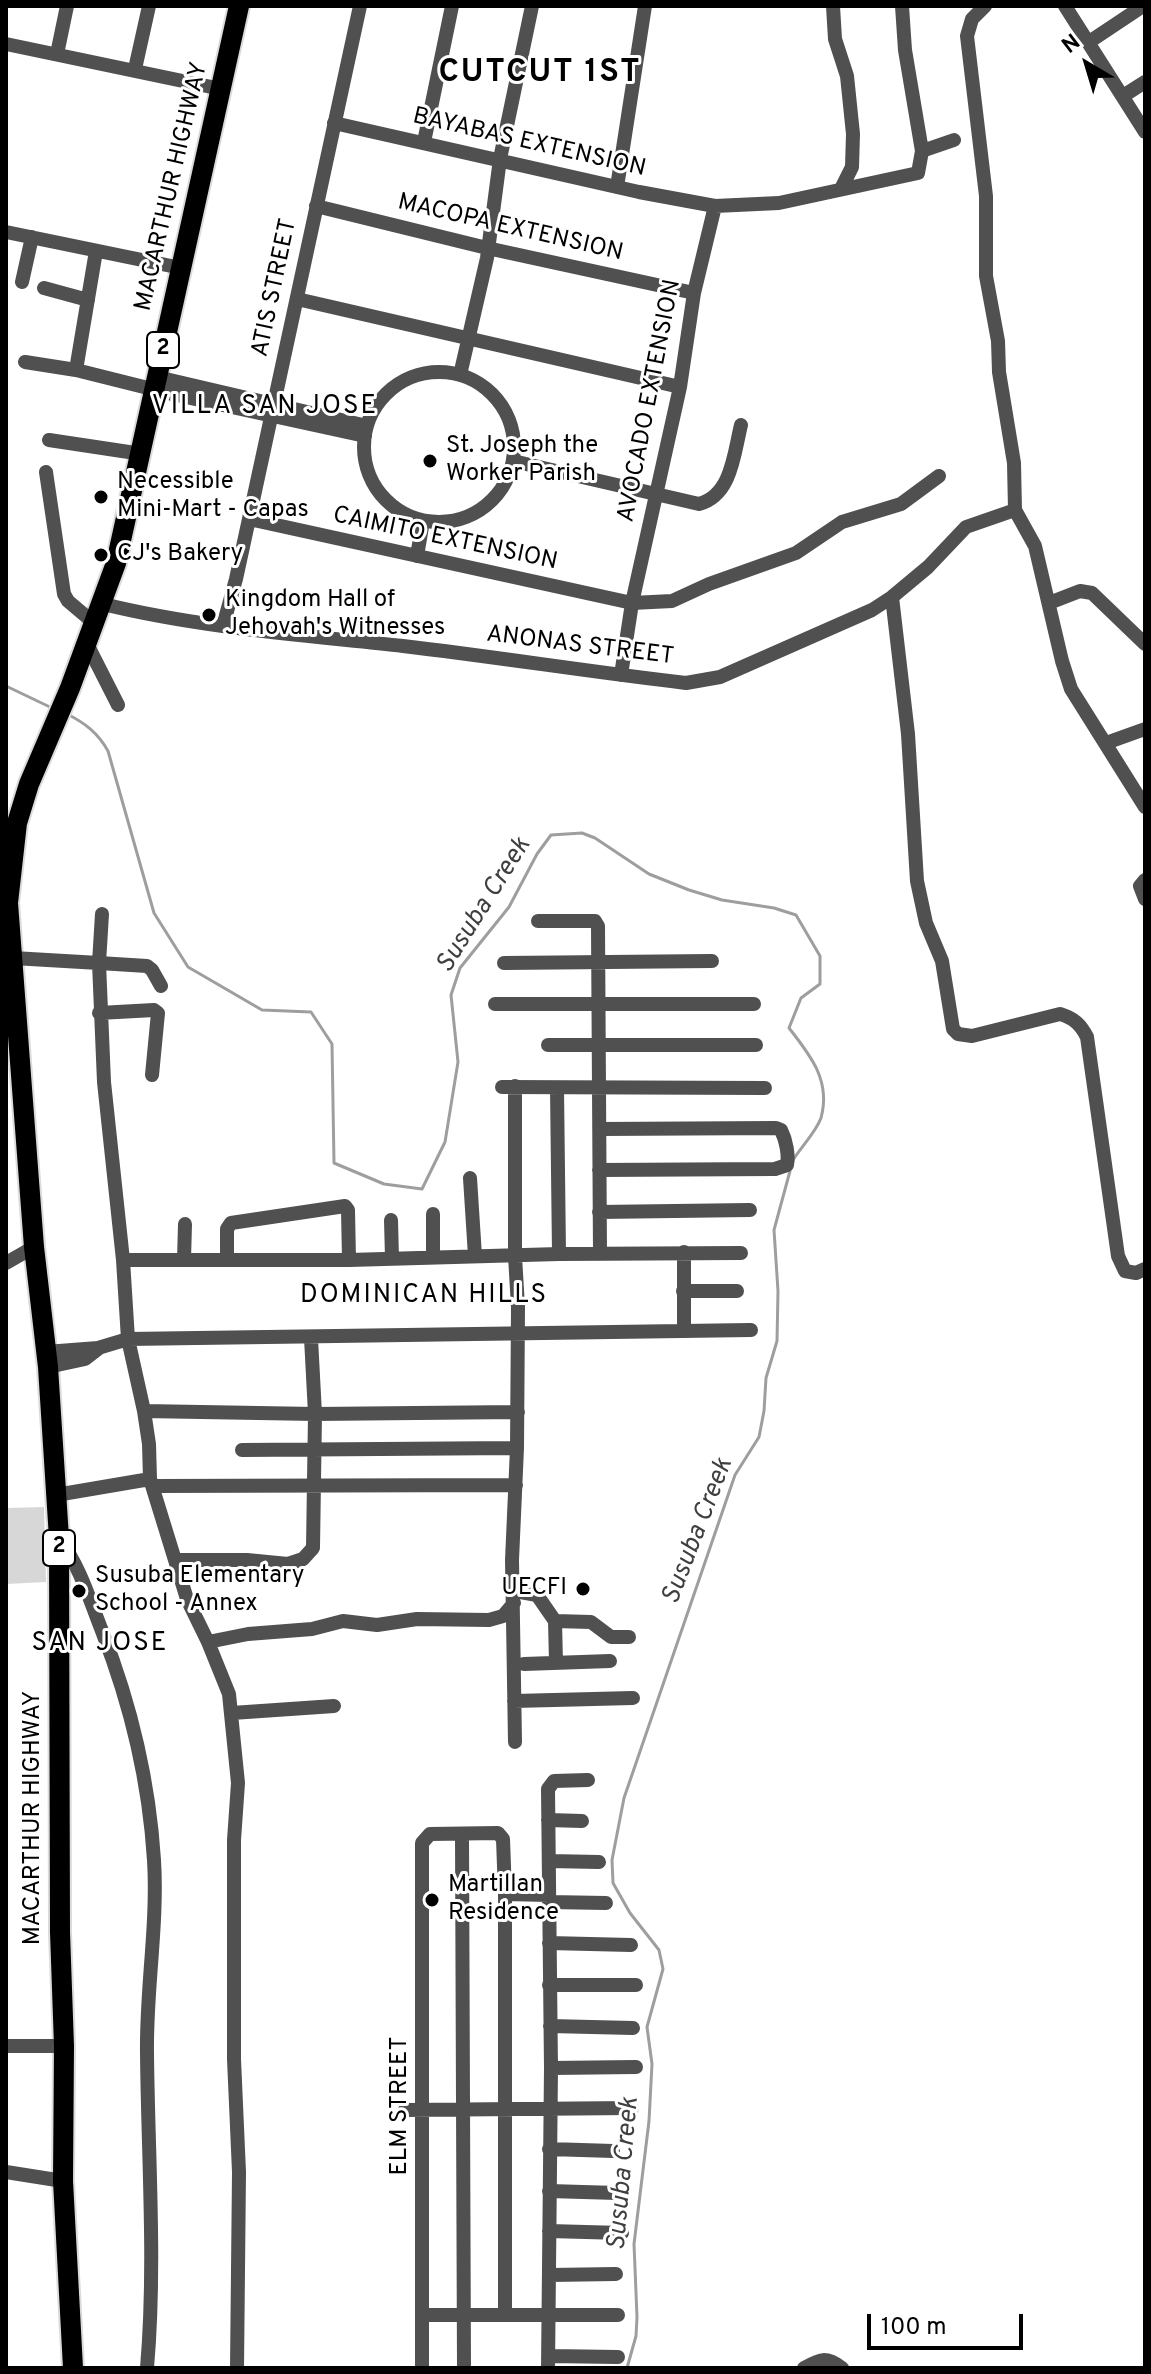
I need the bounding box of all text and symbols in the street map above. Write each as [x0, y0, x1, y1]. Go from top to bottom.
north arrow [1047, 24, 1127, 104]
text: N [1057, 29, 1086, 60]
district label: CUTCUT 1ST [438, 56, 642, 94]
street label: MACARTHUR HIGHWAY [130, 60, 216, 314]
street label: BAYABAS EXTENSION [410, 103, 648, 185]
street label: MACOPA EXTENSION [395, 189, 625, 269]
street label: ATIS STREET [247, 216, 305, 360]
street label: AVOCADO EXTENSION [613, 277, 689, 525]
road number: 2 [147, 332, 179, 368]
district label: VILLA SAN JOSE [152, 392, 378, 424]
place label: St. Joseph the Worker Parish [446, 433, 598, 489]
marker: St. Joseph the Worker Parish [421, 452, 439, 470]
place label: Necessible Mini-Mart - Capas [117, 469, 309, 525]
marker: Necessible Mini-Mart - Capas [92, 488, 110, 506]
street label: CAIMITO EXTENSION [330, 502, 560, 578]
place label: CJ's Bakery [117, 541, 243, 569]
marker: CJ's Bakery [92, 546, 110, 564]
place label: Kingdom Hall of Jehovah's Witnesses [225, 587, 445, 643]
marker: Kingdom Hall of Jehovah's Witnesses [200, 606, 218, 624]
street label: ANONAS STREET [485, 621, 675, 673]
water label: Susuba Creek [431, 833, 539, 979]
district label: DOMINICAN HILLS [300, 1281, 548, 1313]
water label: Susuba Creek [657, 1455, 741, 1609]
road number: 2 [43, 1530, 75, 1566]
place label: Susuba Elementary School - Annex [95, 1563, 304, 1619]
place label: UECFI [501, 1575, 567, 1603]
marker: UECFI [574, 1580, 592, 1598]
marker: Susuba Elementary School - Annex [70, 1582, 88, 1600]
district label: SAN JOSE [32, 1629, 168, 1661]
street label: MACARTHUR HIGHWAY [20, 1691, 48, 1945]
place label: Martillan Residence [448, 1872, 559, 1928]
marker: Martillan Residence [423, 1891, 441, 1909]
street label: ELM STREET [387, 2037, 415, 2175]
water label: Susuba Creek [603, 2096, 647, 2252]
scale bar [871, 2298, 1027, 2348]
text: 100 m [881, 2313, 947, 2343]

